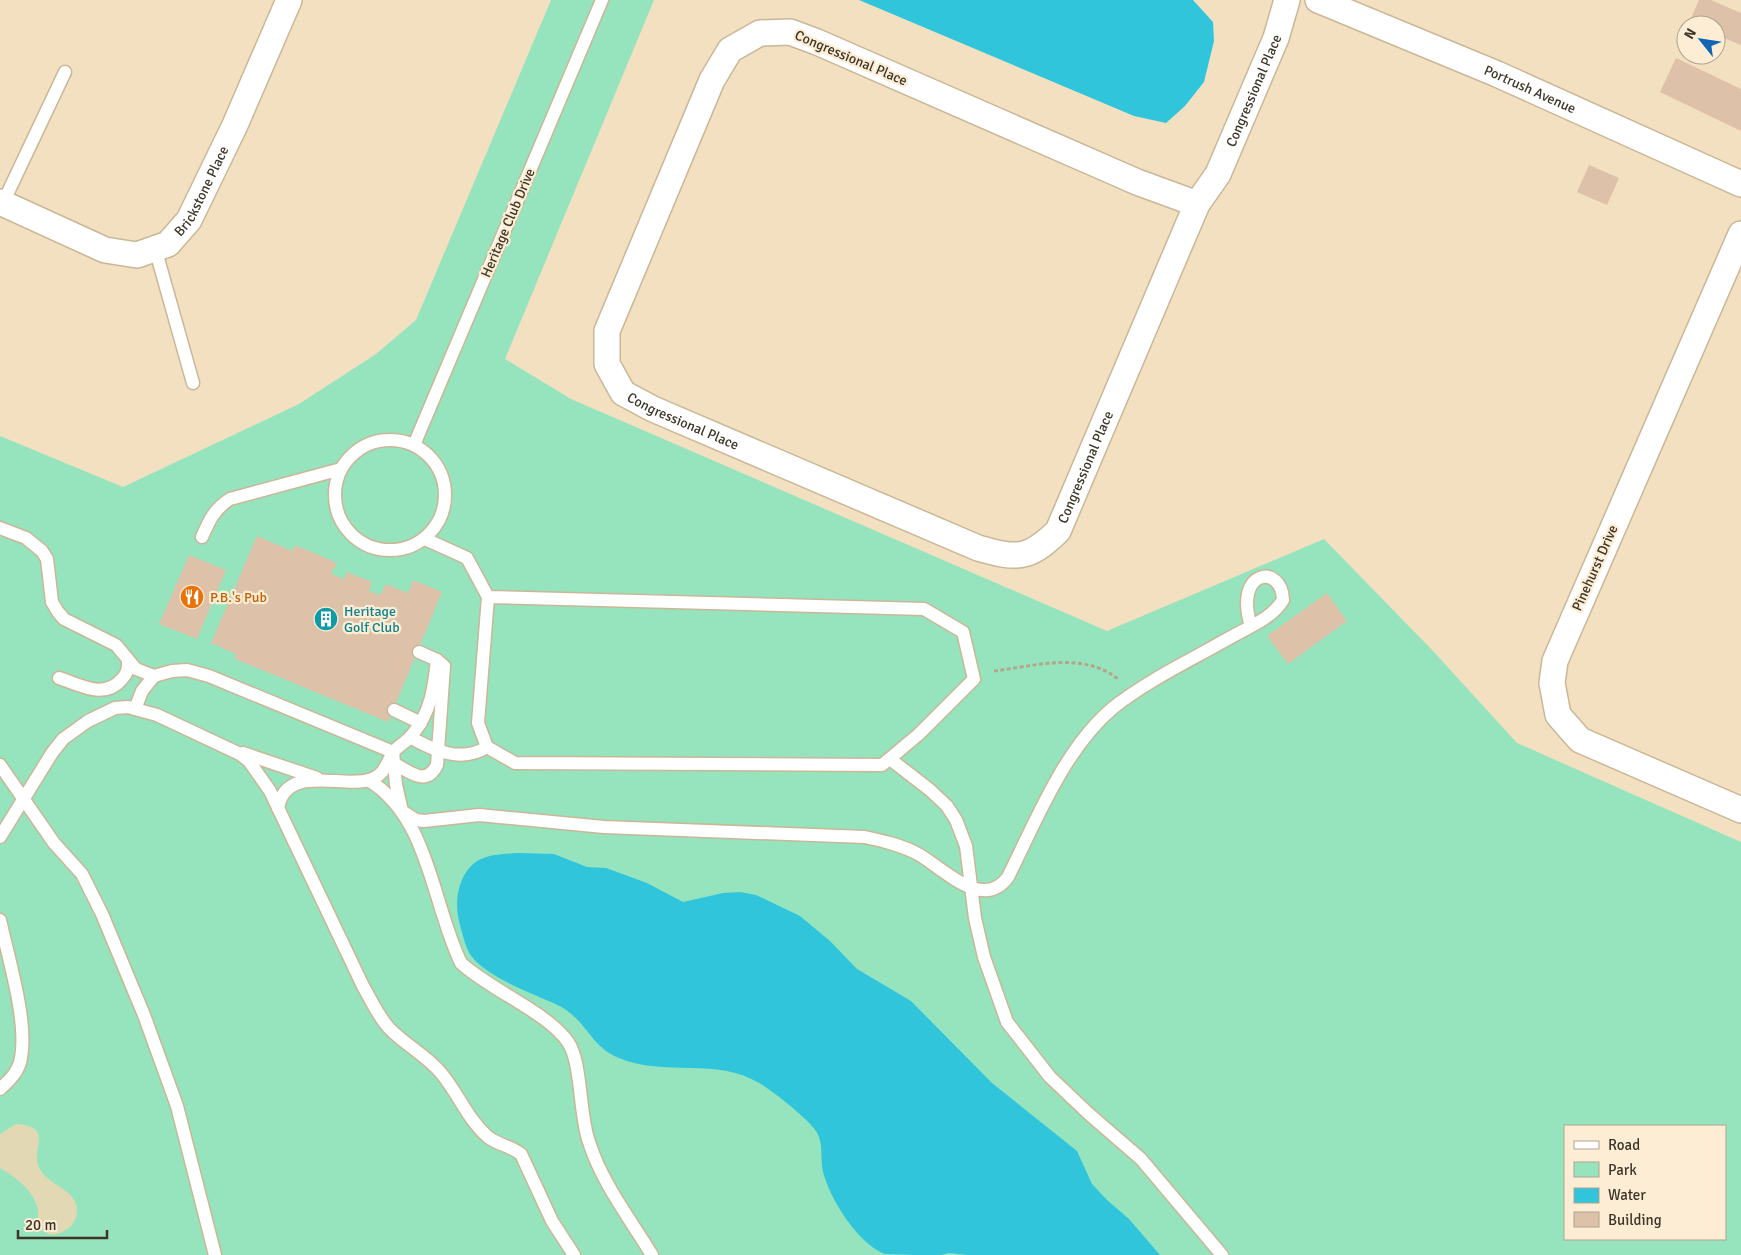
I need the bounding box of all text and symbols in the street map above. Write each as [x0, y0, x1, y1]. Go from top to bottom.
north arrow [1676, 15, 1726, 65]
text: N [1680, 25, 1700, 42]
street label: Congressional Place [792, 27, 910, 89]
street label: Congressional Place [1222, 32, 1285, 149]
street label: Portrush Avenue [1482, 61, 1579, 117]
street label: Brickstone Place [170, 143, 232, 240]
street label: Heritage Club Drive [477, 166, 539, 280]
street label: Congressional Place [624, 388, 742, 453]
street label: Congressional Place [1054, 408, 1117, 526]
street label: Pinehurst Drive [1568, 522, 1622, 614]
restaurant icon: P.B.'s Pub [179, 584, 205, 610]
place label: P.B.'s Pub [210, 589, 267, 606]
place label: Heritage Golf Club [344, 603, 400, 636]
building icon: Heritage Golf Club [313, 606, 339, 632]
legend [1564, 1125, 1726, 1240]
text: Road [1608, 1136, 1640, 1154]
text: Park [1608, 1161, 1637, 1179]
text: Water [1608, 1186, 1646, 1204]
scale bar [18, 1208, 106, 1240]
text: Building [1608, 1211, 1662, 1229]
text: 20 m [25, 1216, 56, 1234]

